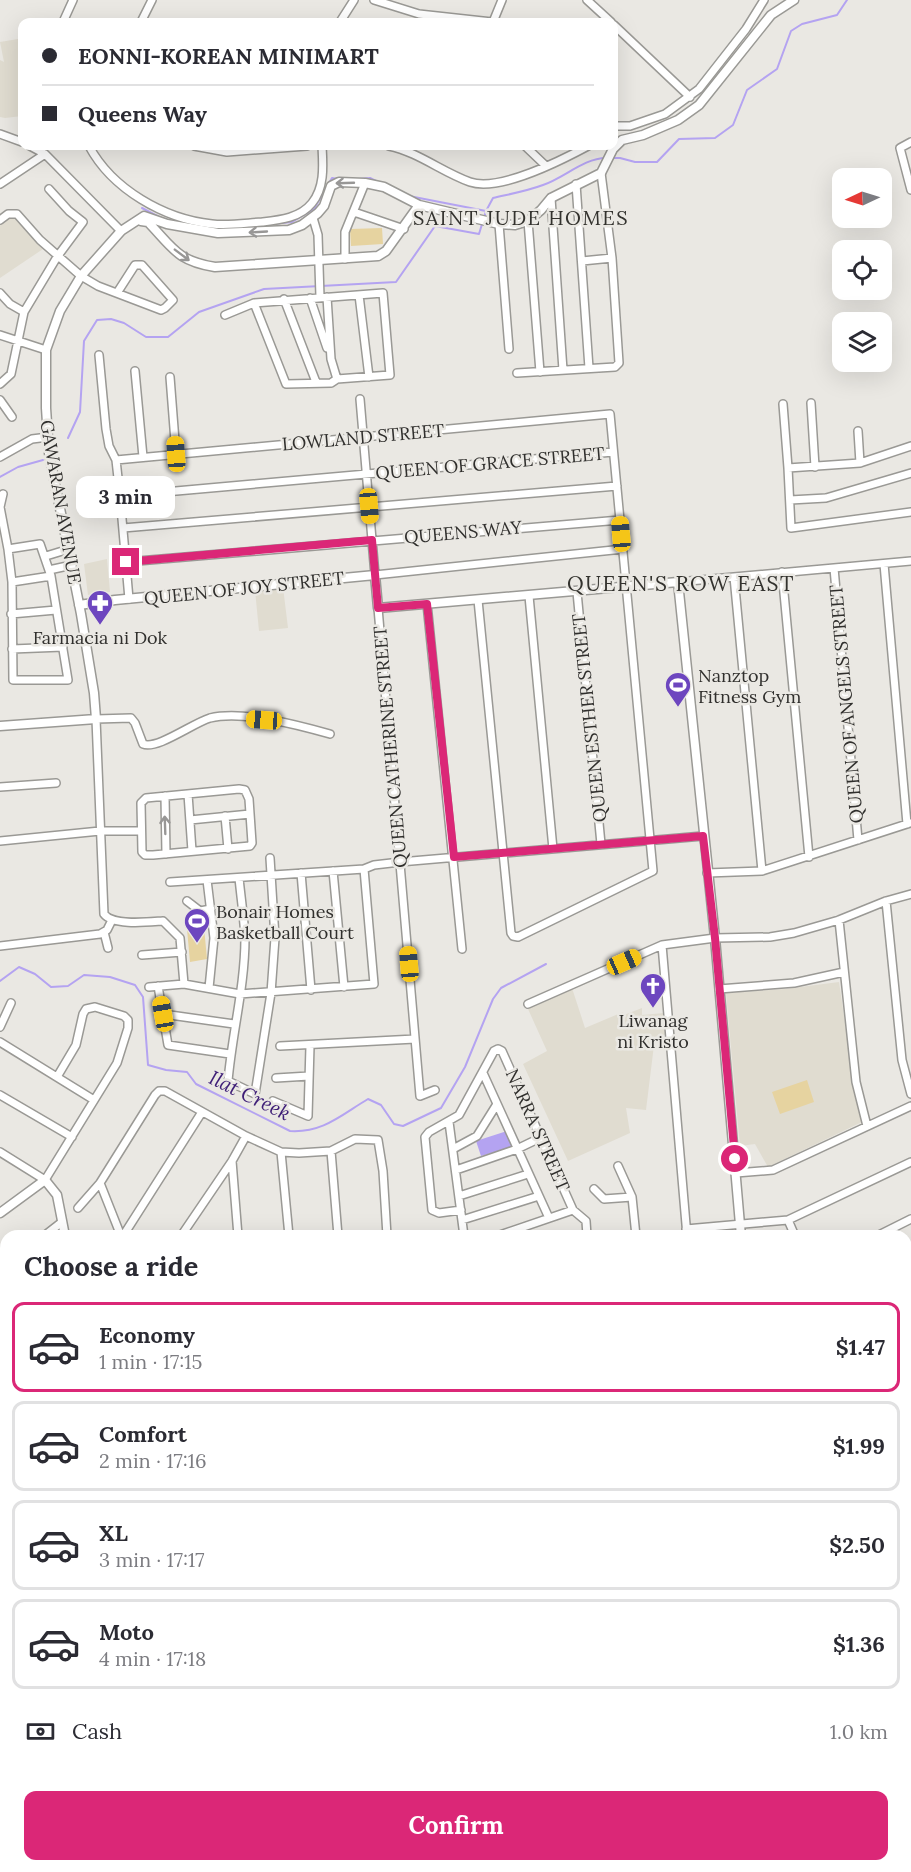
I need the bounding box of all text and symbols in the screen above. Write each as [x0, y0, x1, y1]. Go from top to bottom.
text: EONNI-KOREAN MINIMART [78, 42, 379, 70]
text: Queens Way [78, 100, 207, 128]
north arrow [832, 168, 892, 228]
map controls [832, 168, 892, 372]
one-way arrow [335, 177, 355, 188]
district label: SAINT JUDE HOMES [413, 205, 629, 230]
one-way arrow [248, 226, 268, 237]
button: locate [832, 240, 892, 300]
one-way arrow [174, 249, 190, 262]
button: layers [832, 312, 892, 372]
street label: GAWARAN AVENUE [35, 418, 87, 586]
street label: LOWLAND STREET [281, 418, 446, 456]
car [166, 435, 186, 473]
street label: QUEEN OF GRACE STREET [375, 441, 606, 484]
callout: 3 min [76, 475, 176, 517]
text: 3 min [98, 484, 153, 509]
car [358, 487, 380, 525]
street label: QUEENS WAY [403, 515, 523, 549]
car [610, 515, 632, 553]
route end [112, 548, 139, 575]
street label: QUEEN OF JOY STREET [143, 566, 346, 610]
district label: QUEEN'S ROW EAST [567, 570, 795, 597]
street label: QUEEN OF ANGELS STREET [824, 583, 868, 824]
pharmacy icon: Farmacia ni Dok [85, 588, 115, 626]
street label: QUEEN ESTHER STREET [567, 612, 611, 824]
street label: QUEEN CATHERINE STREET [368, 625, 412, 869]
place label: Farmacia ni Dok [33, 626, 168, 649]
place label: Nanztop Fitness Gym [698, 664, 801, 708]
sports icon: Nanztop Fitness Gym [663, 670, 693, 708]
car [245, 710, 283, 730]
one-way arrow [160, 815, 171, 835]
place label: Bonair Homes Basketball Court [216, 900, 354, 944]
sports icon: Bonair Homes Basketball Court [182, 906, 212, 944]
car [398, 945, 420, 983]
car [604, 946, 644, 978]
church icon: Liwanag ni Kristo [638, 971, 668, 1009]
car [151, 995, 175, 1033]
place label: Liwanag ni Kristo [617, 1009, 689, 1053]
water label: Ilat Creek [205, 1065, 295, 1125]
street label: NARRA STREET [501, 1065, 575, 1195]
route start [721, 1145, 748, 1172]
text: Choose a ride [24, 1249, 198, 1283]
icon: car [27, 1320, 81, 1374]
text: Economy [99, 1321, 195, 1349]
text: $1.47 [836, 1333, 885, 1361]
text: 1 min · 17:15 [99, 1349, 202, 1374]
icon: car [27, 1419, 81, 1473]
text: Comfort [99, 1420, 187, 1448]
text: $1.99 [833, 1432, 885, 1460]
text: 2 min · 17:16 [99, 1448, 207, 1473]
icon: car [27, 1518, 81, 1572]
text: XL [99, 1519, 128, 1547]
text: $2.50 [829, 1531, 885, 1559]
text: 3 min · 17:17 [99, 1547, 205, 1572]
icon: car [27, 1617, 81, 1671]
text: Moto [99, 1618, 154, 1646]
text: $1.36 [833, 1630, 885, 1658]
text: 4 min · 17:18 [99, 1646, 206, 1671]
icon: cash [24, 1715, 57, 1748]
text: Cash [72, 1717, 122, 1745]
text: 1.0 km [830, 1719, 888, 1744]
button: Confirm [24, 1791, 888, 1860]

